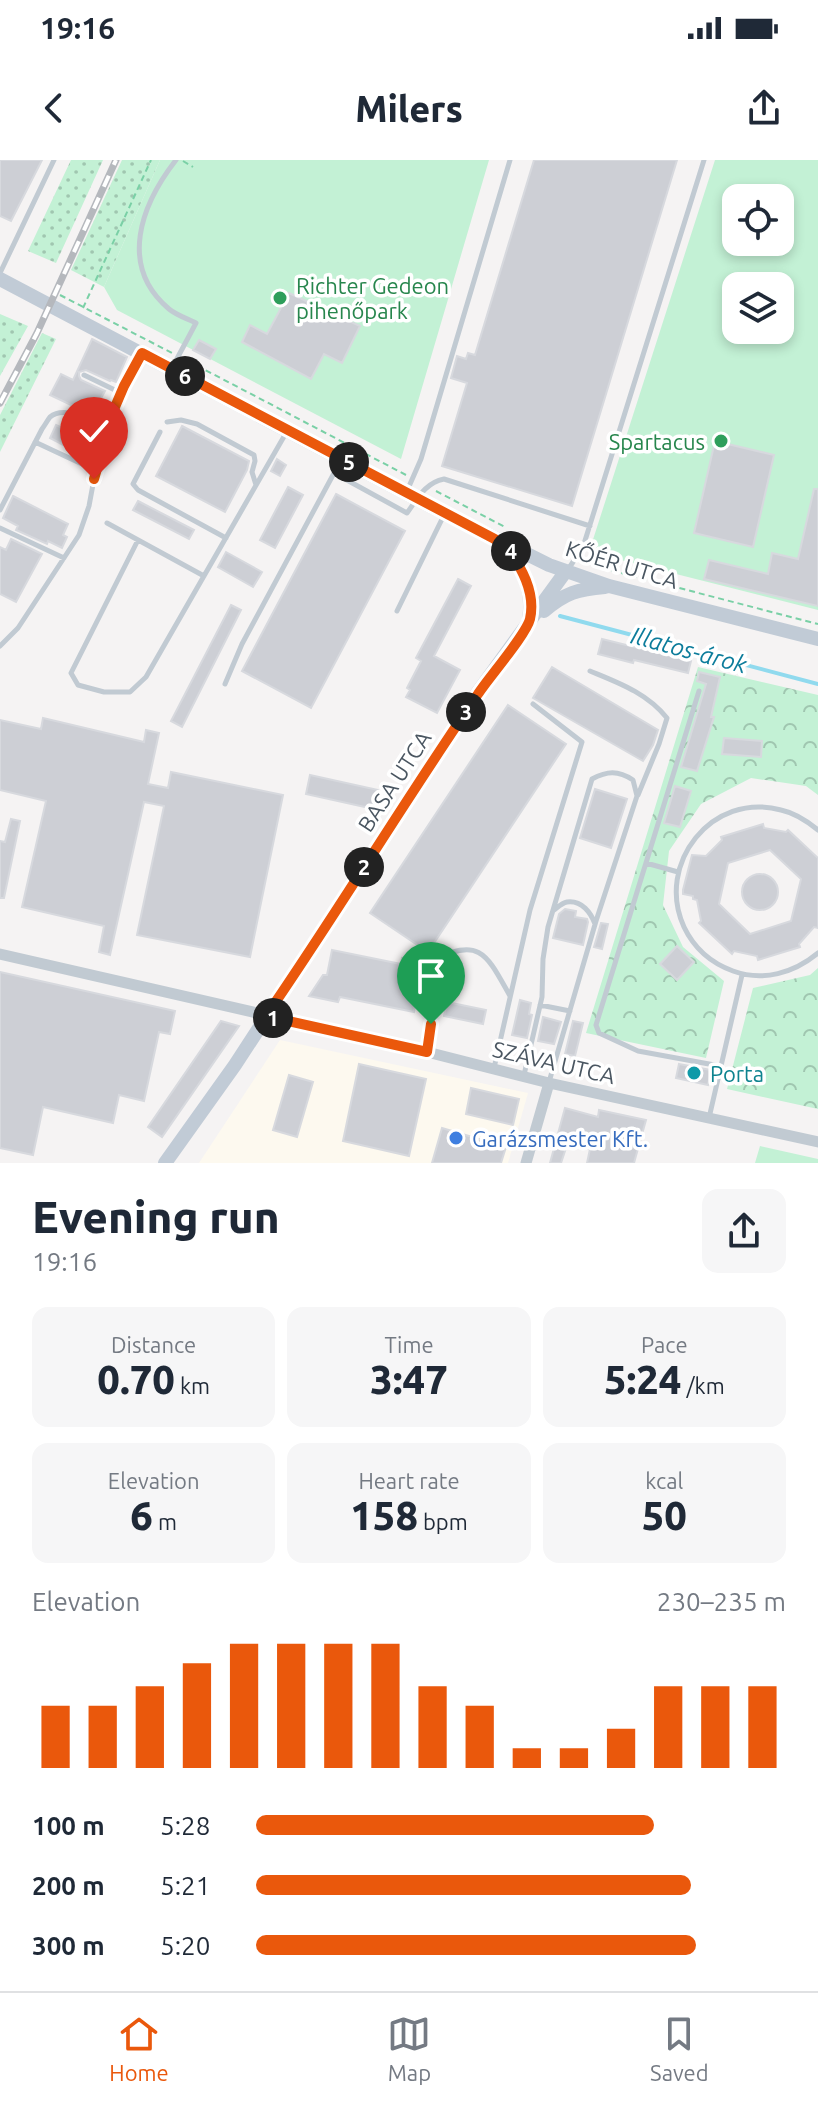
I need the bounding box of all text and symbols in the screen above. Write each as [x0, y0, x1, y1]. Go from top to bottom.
text: 19:16 [40, 11, 115, 45]
icon: back [32, 86, 76, 130]
icon: share [742, 86, 786, 130]
text: Milers [355, 88, 463, 129]
map controls [722, 184, 794, 344]
button: locate [722, 184, 794, 256]
button: layers [722, 272, 794, 344]
place label: Richter Gedeon pihenőpark [296, 273, 449, 323]
marker: Richter Gedeon pihenőpark [271, 289, 289, 307]
pin: 6 [165, 356, 205, 396]
text: 6 [179, 363, 191, 388]
pin [60, 397, 128, 479]
icon: check [72, 409, 116, 453]
place label: Spartacus [609, 429, 705, 454]
marker: Spartacus [712, 432, 730, 450]
pin: 5 [329, 442, 369, 482]
text: 5 [343, 449, 355, 474]
pin: 4 [491, 531, 531, 571]
street label: KŐÉR UTCA [563, 534, 682, 593]
text: 4 [505, 538, 517, 563]
water label: Illatos-árok [628, 622, 751, 679]
pin: 3 [446, 692, 486, 732]
text: 3 [460, 699, 472, 724]
street label: BASA UTCA [352, 726, 436, 836]
pin: 2 [344, 847, 384, 887]
text: 2 [358, 854, 370, 879]
pin [397, 942, 465, 1024]
icon: arrive [409, 954, 453, 998]
pin: 1 [253, 998, 293, 1038]
text: 1 [267, 1005, 279, 1030]
street label: SZÁVA UTCA [490, 1035, 619, 1088]
place label: Porta [710, 1061, 764, 1086]
marker: Porta [685, 1064, 703, 1082]
place label: Garázsmester Kft. [472, 1126, 648, 1151]
marker: Garázsmester Kft. [447, 1129, 465, 1147]
button: share [702, 1189, 786, 1273]
text: Evening run [32, 1192, 280, 1241]
text: 19:16 [32, 1247, 97, 1276]
text: Distance [111, 1332, 196, 1357]
text: Time [384, 1332, 434, 1357]
text: Pace [641, 1332, 688, 1357]
text: 0.70 [97, 1357, 175, 1402]
text: 3:47 [370, 1357, 448, 1402]
text: 5:24 [604, 1357, 681, 1402]
text: km [175, 1373, 210, 1398]
text: /km [681, 1373, 725, 1398]
text: Elevation [108, 1468, 200, 1493]
text: Heart rate [358, 1468, 460, 1493]
text: kcal [645, 1468, 683, 1493]
text: 6 [130, 1493, 153, 1538]
text: 158 [350, 1493, 418, 1538]
text: 50 [642, 1493, 687, 1538]
text: m [153, 1509, 177, 1534]
text: bpm [418, 1509, 468, 1534]
text: Elevation [32, 1587, 140, 1616]
text: 230–235 m [657, 1587, 786, 1616]
text: 100 m [32, 1811, 105, 1840]
text: 5:28 [160, 1811, 210, 1840]
text: 200 m [32, 1871, 105, 1900]
text: 5:21 [160, 1871, 210, 1900]
text: 300 m [32, 1931, 105, 1960]
text: 5:20 [160, 1931, 210, 1960]
tab: Home [109, 2012, 169, 2085]
tab: Map [387, 2012, 431, 2085]
tab: Saved [650, 2012, 709, 2085]

